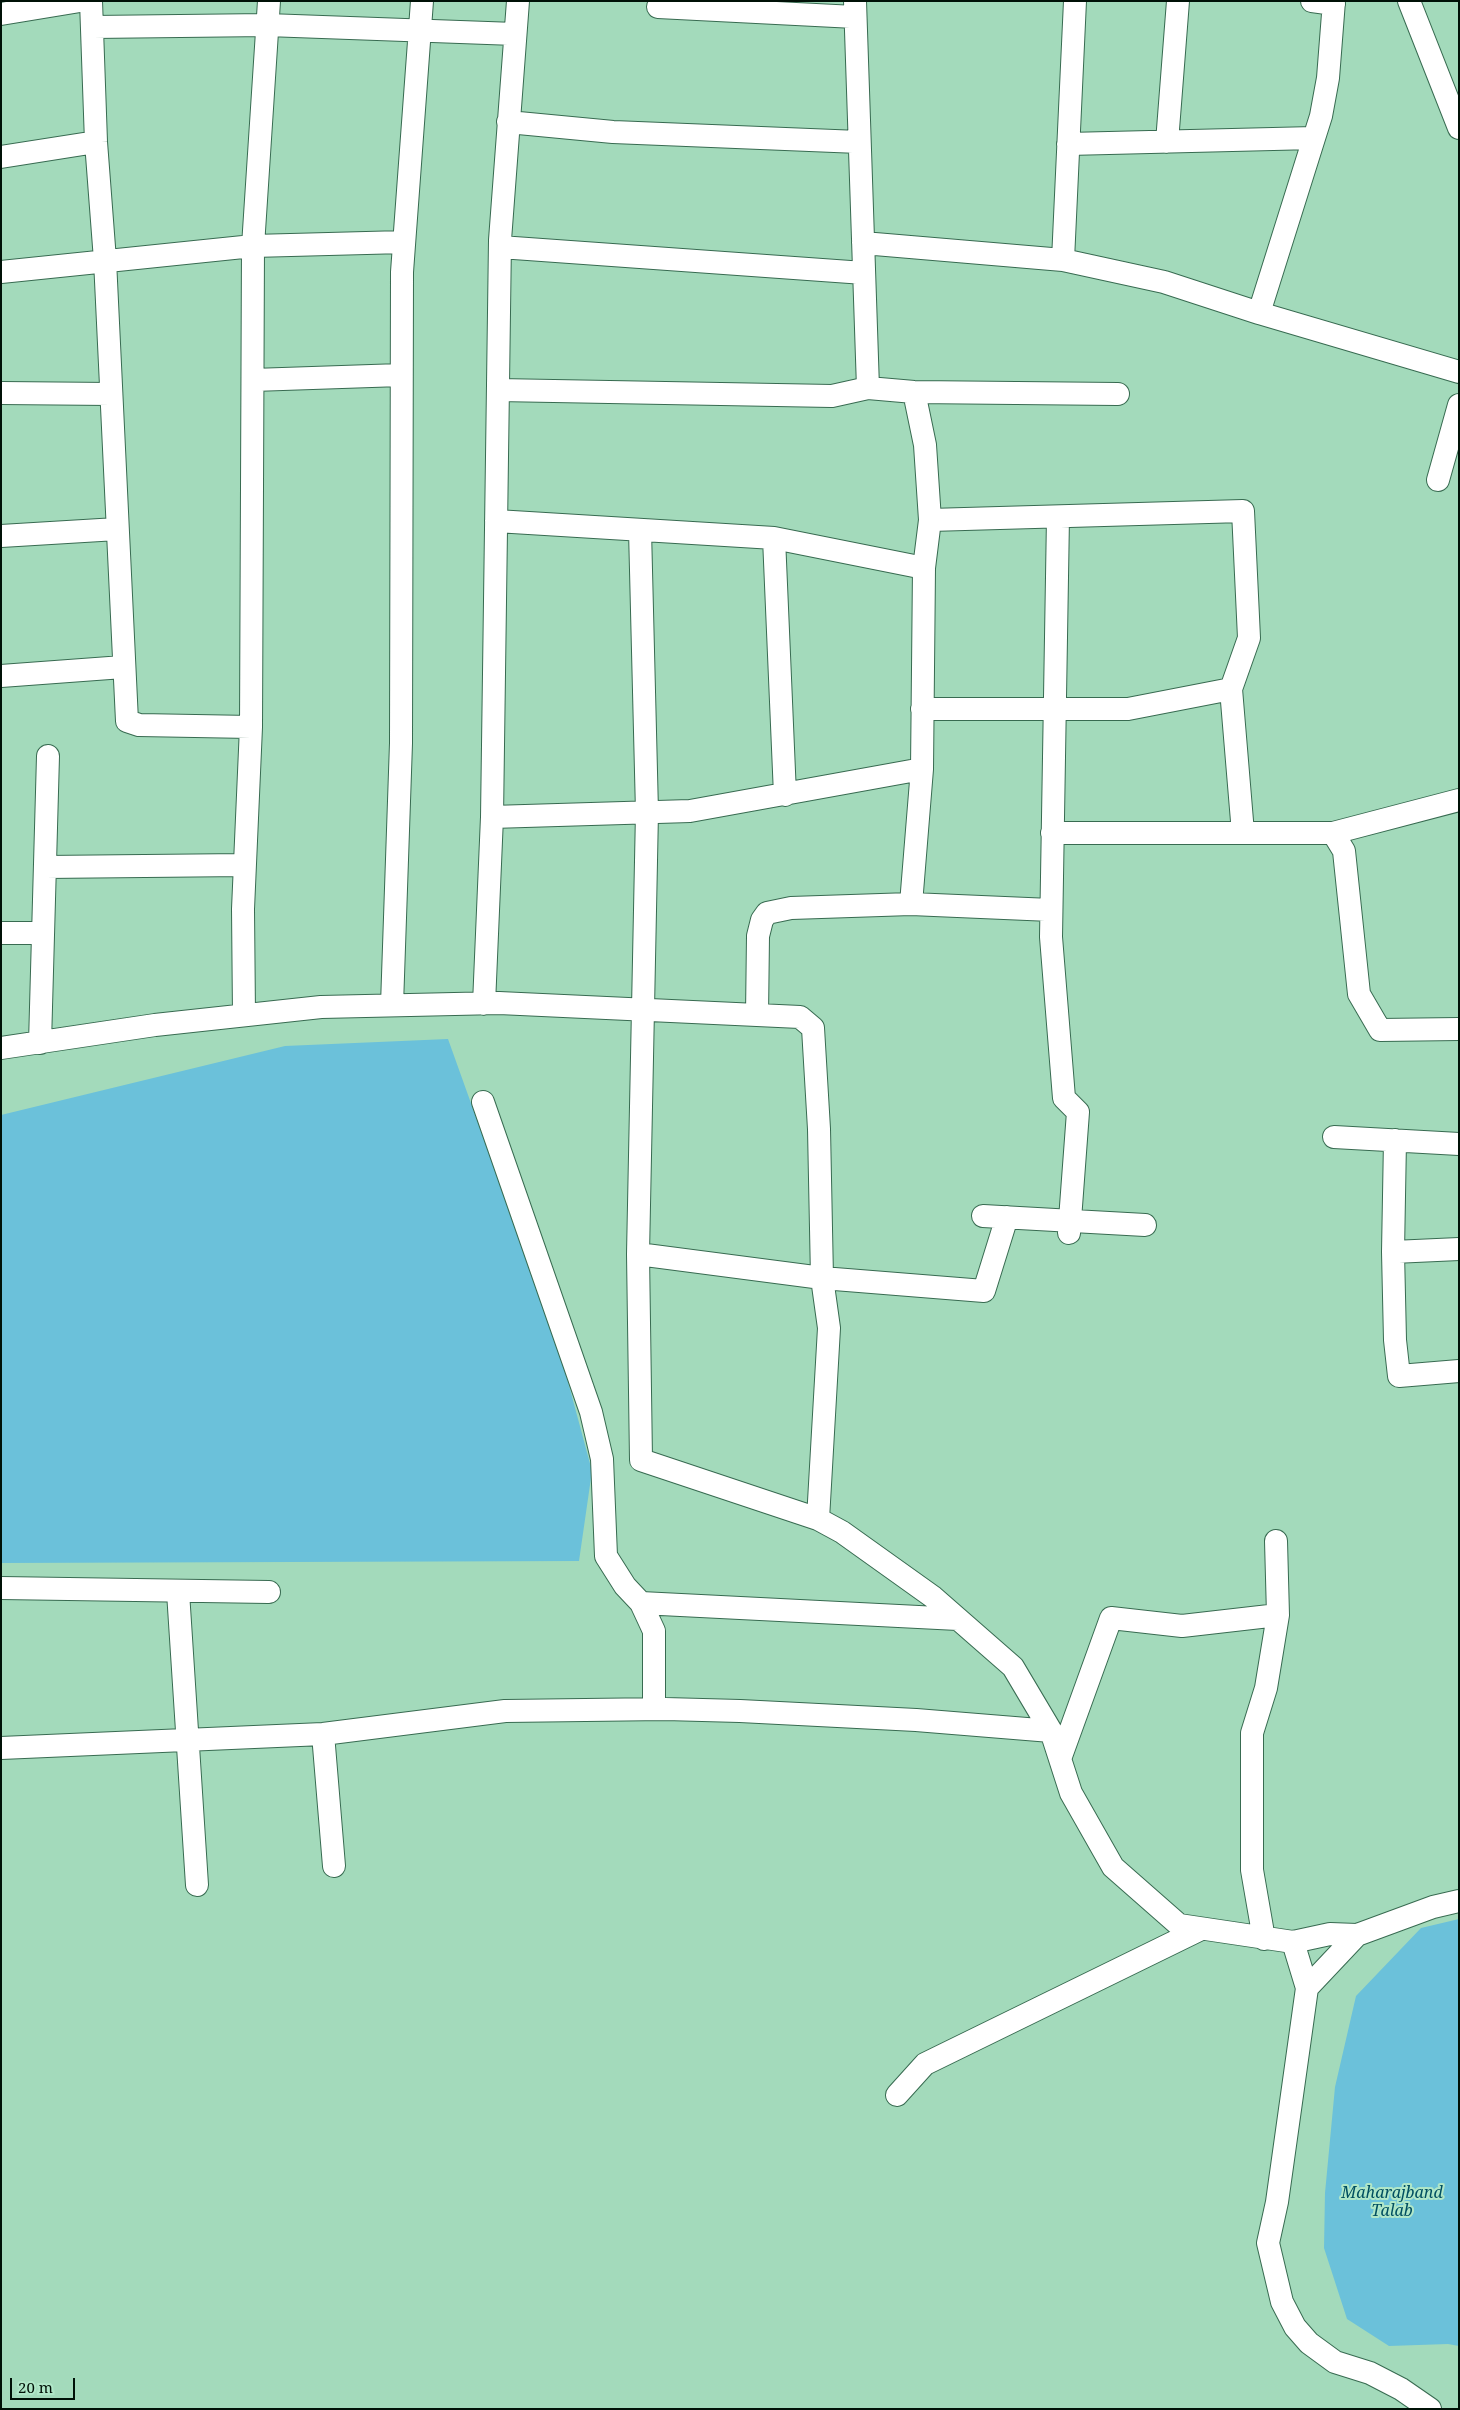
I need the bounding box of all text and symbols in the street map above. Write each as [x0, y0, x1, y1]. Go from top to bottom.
water label: Maharajband Talab [1341, 2183, 1443, 2221]
scale bar [12, 2368, 78, 2400]
text: 20 m [18, 2377, 53, 2397]

